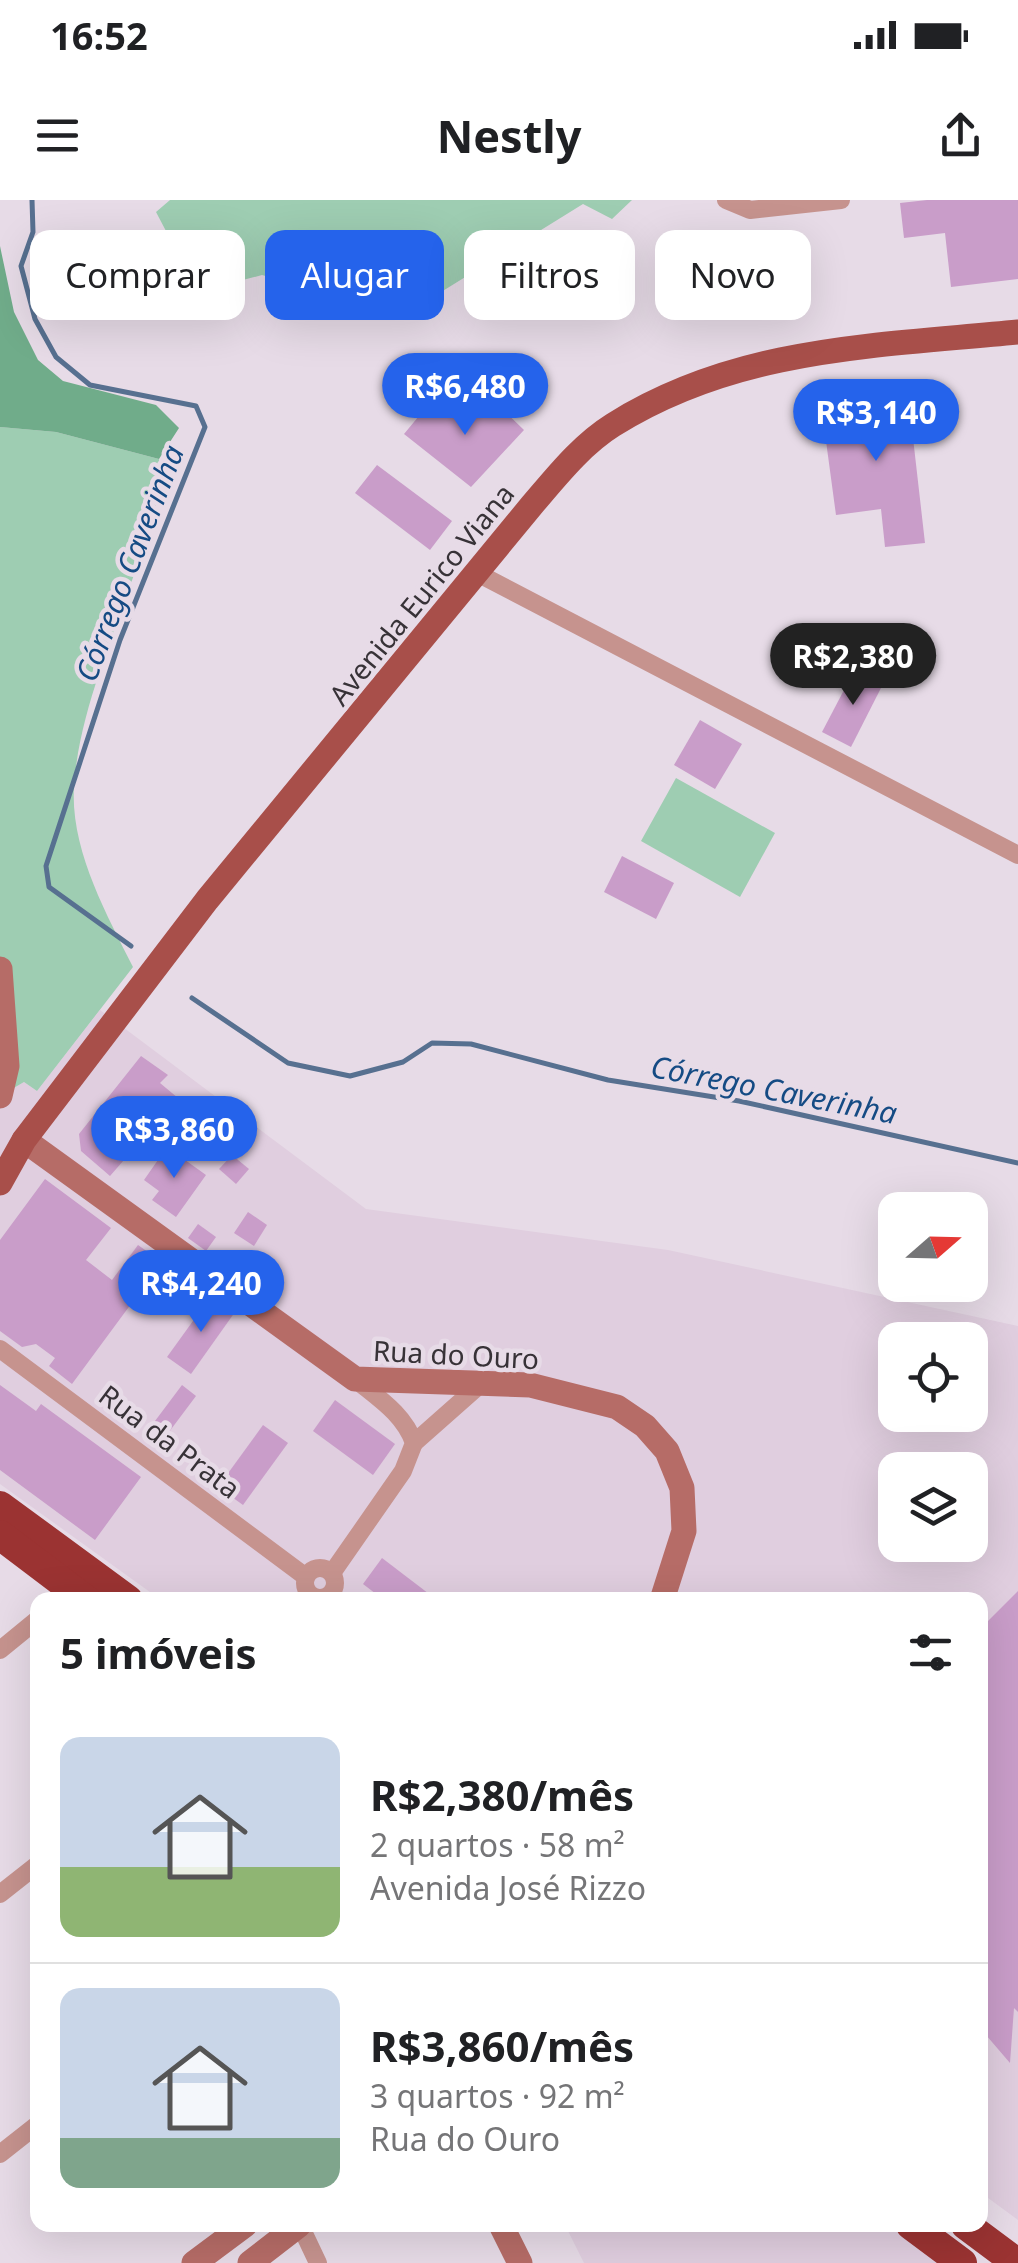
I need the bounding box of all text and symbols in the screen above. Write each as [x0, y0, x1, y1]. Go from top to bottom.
text: 16:52 [50, 9, 148, 61]
text: Nestly [437, 105, 581, 166]
icon: menu [30, 108, 85, 163]
icon: share [933, 108, 988, 163]
chip: Comprar [30, 230, 245, 320]
chip: Alugar [265, 230, 444, 320]
chip: Filtros [464, 230, 635, 320]
chip: Novo [655, 230, 811, 320]
pin: R$6,480 [373, 353, 557, 438]
text: R$6,480 [404, 364, 526, 407]
pin: R$3,140 [784, 379, 968, 464]
text: R$3,140 [815, 390, 937, 433]
water label: Córrego Caverinha [65, 439, 193, 687]
street label: Avenida Eurico Viana [320, 475, 522, 713]
pin: R$2,380 [761, 623, 945, 708]
text: R$2,380 [792, 634, 914, 677]
water label: Córrego Caverinha [647, 1045, 901, 1133]
pin: R$3,860 [82, 1096, 266, 1181]
text: R$3,860 [113, 1107, 235, 1150]
north arrow [878, 1192, 988, 1302]
map controls [878, 1192, 988, 1562]
pin: R$4,240 [109, 1250, 293, 1335]
text: R$4,240 [140, 1261, 262, 1304]
button: locate [878, 1322, 988, 1432]
street label: Rua do Ouro [372, 1331, 540, 1377]
street label: Rua da Prata [92, 1375, 248, 1507]
button: layers [878, 1452, 988, 1562]
text: 5 imóveis [60, 1624, 257, 1681]
icon: filters [903, 1625, 958, 1680]
text: R$2,380/mês [370, 1766, 634, 1823]
icon: home [140, 1777, 260, 1897]
text: 2 quartos · 58 m² [370, 1823, 625, 1866]
text: Avenida José Rizzo [370, 1866, 646, 1909]
text: R$3,860/mês [370, 2017, 634, 2074]
icon: home [140, 2028, 260, 2148]
text: 3 quartos · 92 m² [370, 2074, 625, 2117]
text: Rua do Ouro [370, 2117, 560, 2160]

